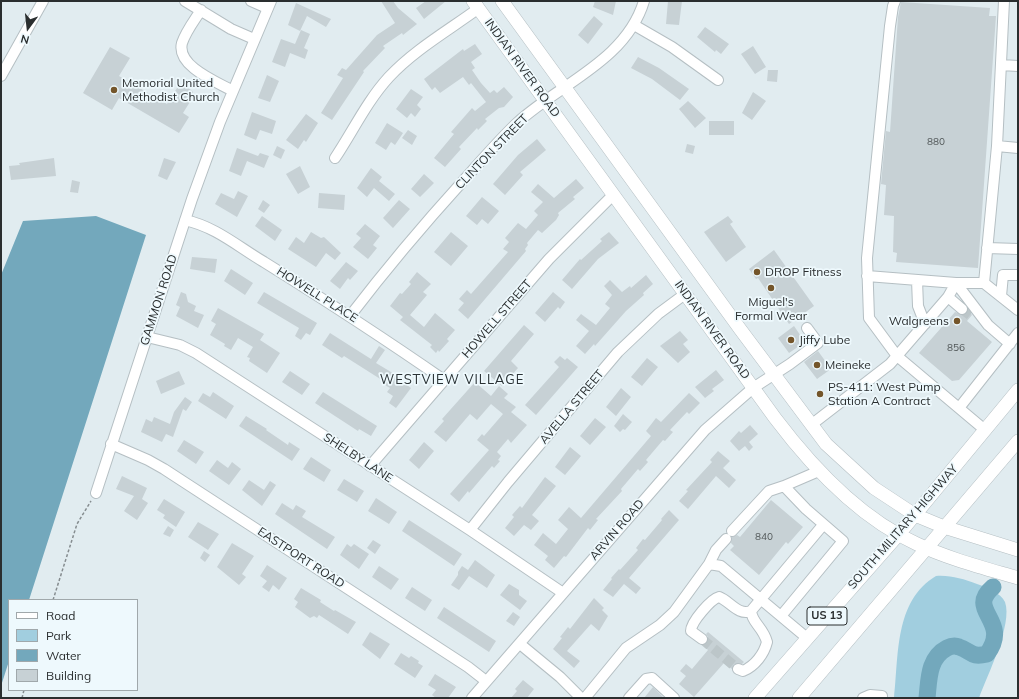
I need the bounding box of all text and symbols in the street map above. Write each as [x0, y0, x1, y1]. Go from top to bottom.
north arrow [8, 8, 48, 48]
street label: INDIAN RIVER ROAD [481, 16, 563, 120]
text: N [19, 32, 31, 47]
place label: Memorial United Methodist Church [122, 76, 220, 104]
marker: Memorial United Methodist Church [109, 85, 119, 95]
street label: CLINTON STREET [452, 111, 532, 193]
house number: 880 [927, 136, 945, 148]
street label: GAMMON ROAD [138, 253, 180, 347]
street label: HOWELL PLACE [274, 264, 360, 326]
place label: DROP Fitness [765, 265, 842, 279]
marker: DROP Fitness [752, 267, 762, 277]
street label: HOWELL STREET [459, 277, 535, 361]
street label: INDIAN RIVER ROAD [671, 278, 753, 382]
marker: Miguel's Formal Wear [766, 283, 776, 293]
place label: Miguel's Formal Wear [735, 295, 807, 323]
place label: Walgreens [889, 314, 949, 328]
marker: Walgreens [952, 316, 962, 326]
place label: Jiffy Lube [799, 333, 850, 347]
marker: Jiffy Lube [786, 335, 796, 345]
house number: 856 [947, 342, 965, 354]
place label: Meineke [825, 358, 871, 372]
marker: Meineke [812, 360, 822, 370]
street label: AVELLA STREET [537, 367, 607, 447]
district label: WESTVIEW VILLAGE [380, 372, 524, 388]
place label: PS-411: West Pump Station A Contract [828, 380, 941, 408]
marker: PS-411: West Pump Station A Contract [815, 389, 825, 399]
street label: SHELBY LANE [321, 430, 395, 486]
street label: SOUTH MILITARY HIGHWAY [845, 462, 961, 592]
street label: ARVIN ROAD [587, 497, 647, 563]
street label: EASTPORT ROAD [255, 525, 347, 591]
house number: 840 [755, 531, 773, 543]
legend [8, 599, 138, 691]
road number: US 13 [807, 607, 847, 625]
text: Road [46, 608, 75, 623]
text: Park [46, 628, 71, 643]
text: Water [46, 648, 81, 663]
text: Building [46, 668, 91, 683]

